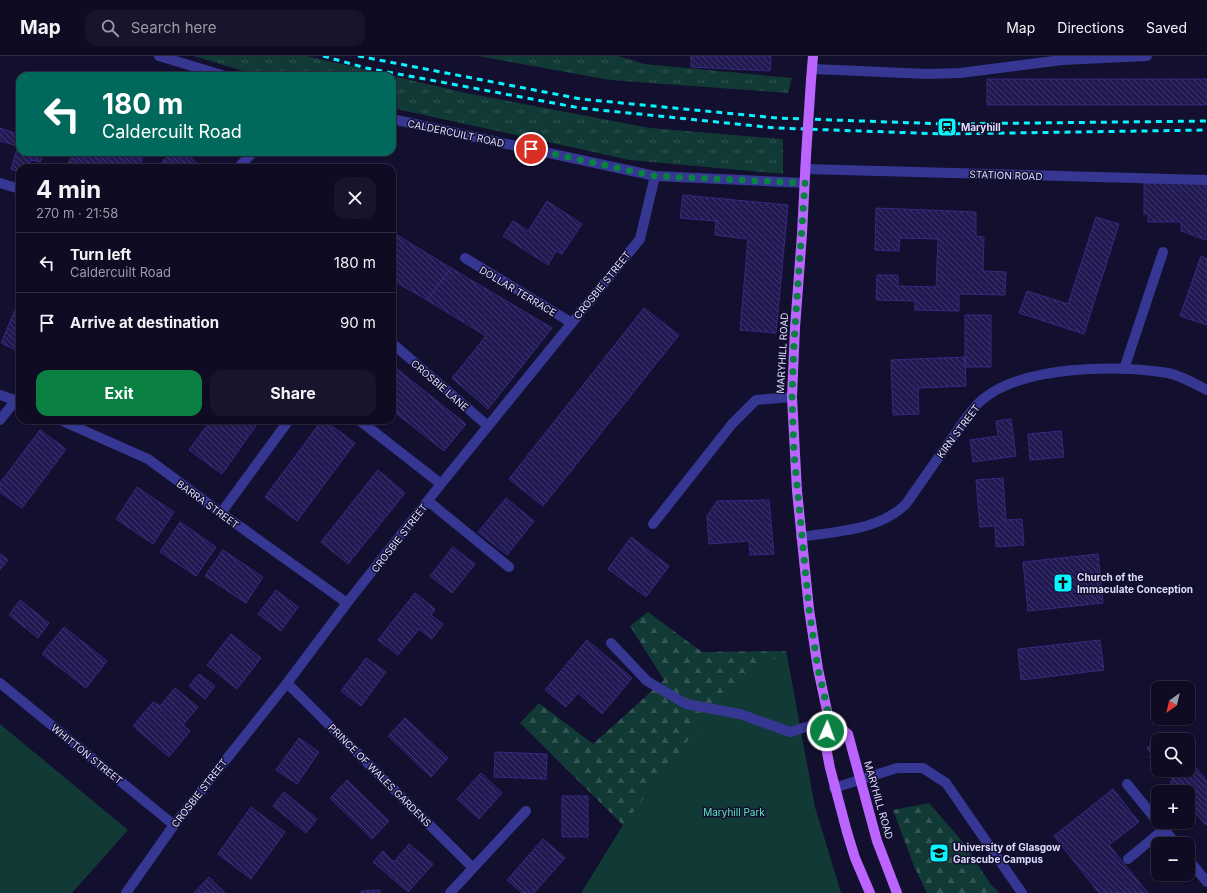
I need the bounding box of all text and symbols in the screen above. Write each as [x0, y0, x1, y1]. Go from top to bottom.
search box [85, 10, 365, 46]
text: Map [20, 16, 61, 39]
icon: search [99, 17, 121, 39]
text: Search here [131, 18, 216, 37]
text: Map [1006, 19, 1035, 36]
text: Directions [1057, 19, 1124, 36]
text: Saved [1146, 19, 1187, 36]
text: 180 m [102, 87, 183, 121]
icon: left [36, 88, 88, 140]
station icon: Maryhill [936, 116, 958, 138]
street label: CALDERCUILT ROAD [407, 117, 505, 149]
text: Caldercuilt Road [102, 121, 242, 142]
place label: Maryhill [961, 121, 1001, 134]
pin [514, 132, 548, 166]
icon: arrive [520, 138, 542, 160]
street label: STATION ROAD [969, 168, 1043, 182]
text: 4 min [36, 175, 101, 204]
button: close [334, 177, 376, 219]
text: 270 m · 21:58 [36, 205, 118, 221]
text: Turn left [70, 245, 131, 264]
street label: CROSBIE STREET [571, 249, 633, 321]
icon: left [36, 252, 58, 274]
text: 180 m [334, 253, 376, 272]
street label: DOLLAR TERRACE [477, 263, 559, 319]
text: Caldercuilt Road [70, 264, 171, 280]
icon: arrive [36, 312, 58, 334]
street label: MARYHILL ROAD [774, 312, 790, 394]
text: Arrive at destination [70, 313, 219, 332]
text: 90 m [340, 313, 376, 332]
street label: CROSBIE LANE [409, 357, 471, 413]
button: Exit [36, 370, 202, 416]
button: Share [210, 370, 376, 416]
street label: KIRN STREET [934, 402, 982, 460]
street label: BARRA STREET [175, 477, 241, 531]
street label: CROSBIE STREET [369, 501, 429, 575]
place label: Church of the Immaculate Conception [1077, 571, 1193, 595]
church icon: Church of the Immaculate Conception [1052, 572, 1074, 594]
north arrow [1151, 681, 1195, 725]
map controls [1151, 681, 1195, 881]
position arrow [806, 710, 848, 752]
street label: PRINCE OF WALES GARDENS [326, 721, 434, 829]
street label: WHITTON STREET [49, 722, 125, 786]
button: search [1151, 733, 1195, 777]
street label: CROSBIE STREET [169, 756, 229, 830]
street label: MARYHILL ROAD [862, 759, 896, 841]
button: + [1151, 785, 1195, 829]
park label: Maryhill Park [703, 806, 765, 818]
button: − [1151, 837, 1195, 881]
place label: University of Glasgow Garscube Campus [953, 841, 1061, 865]
school or university icon: University of Glasgow Garscube Campus [928, 842, 950, 864]

